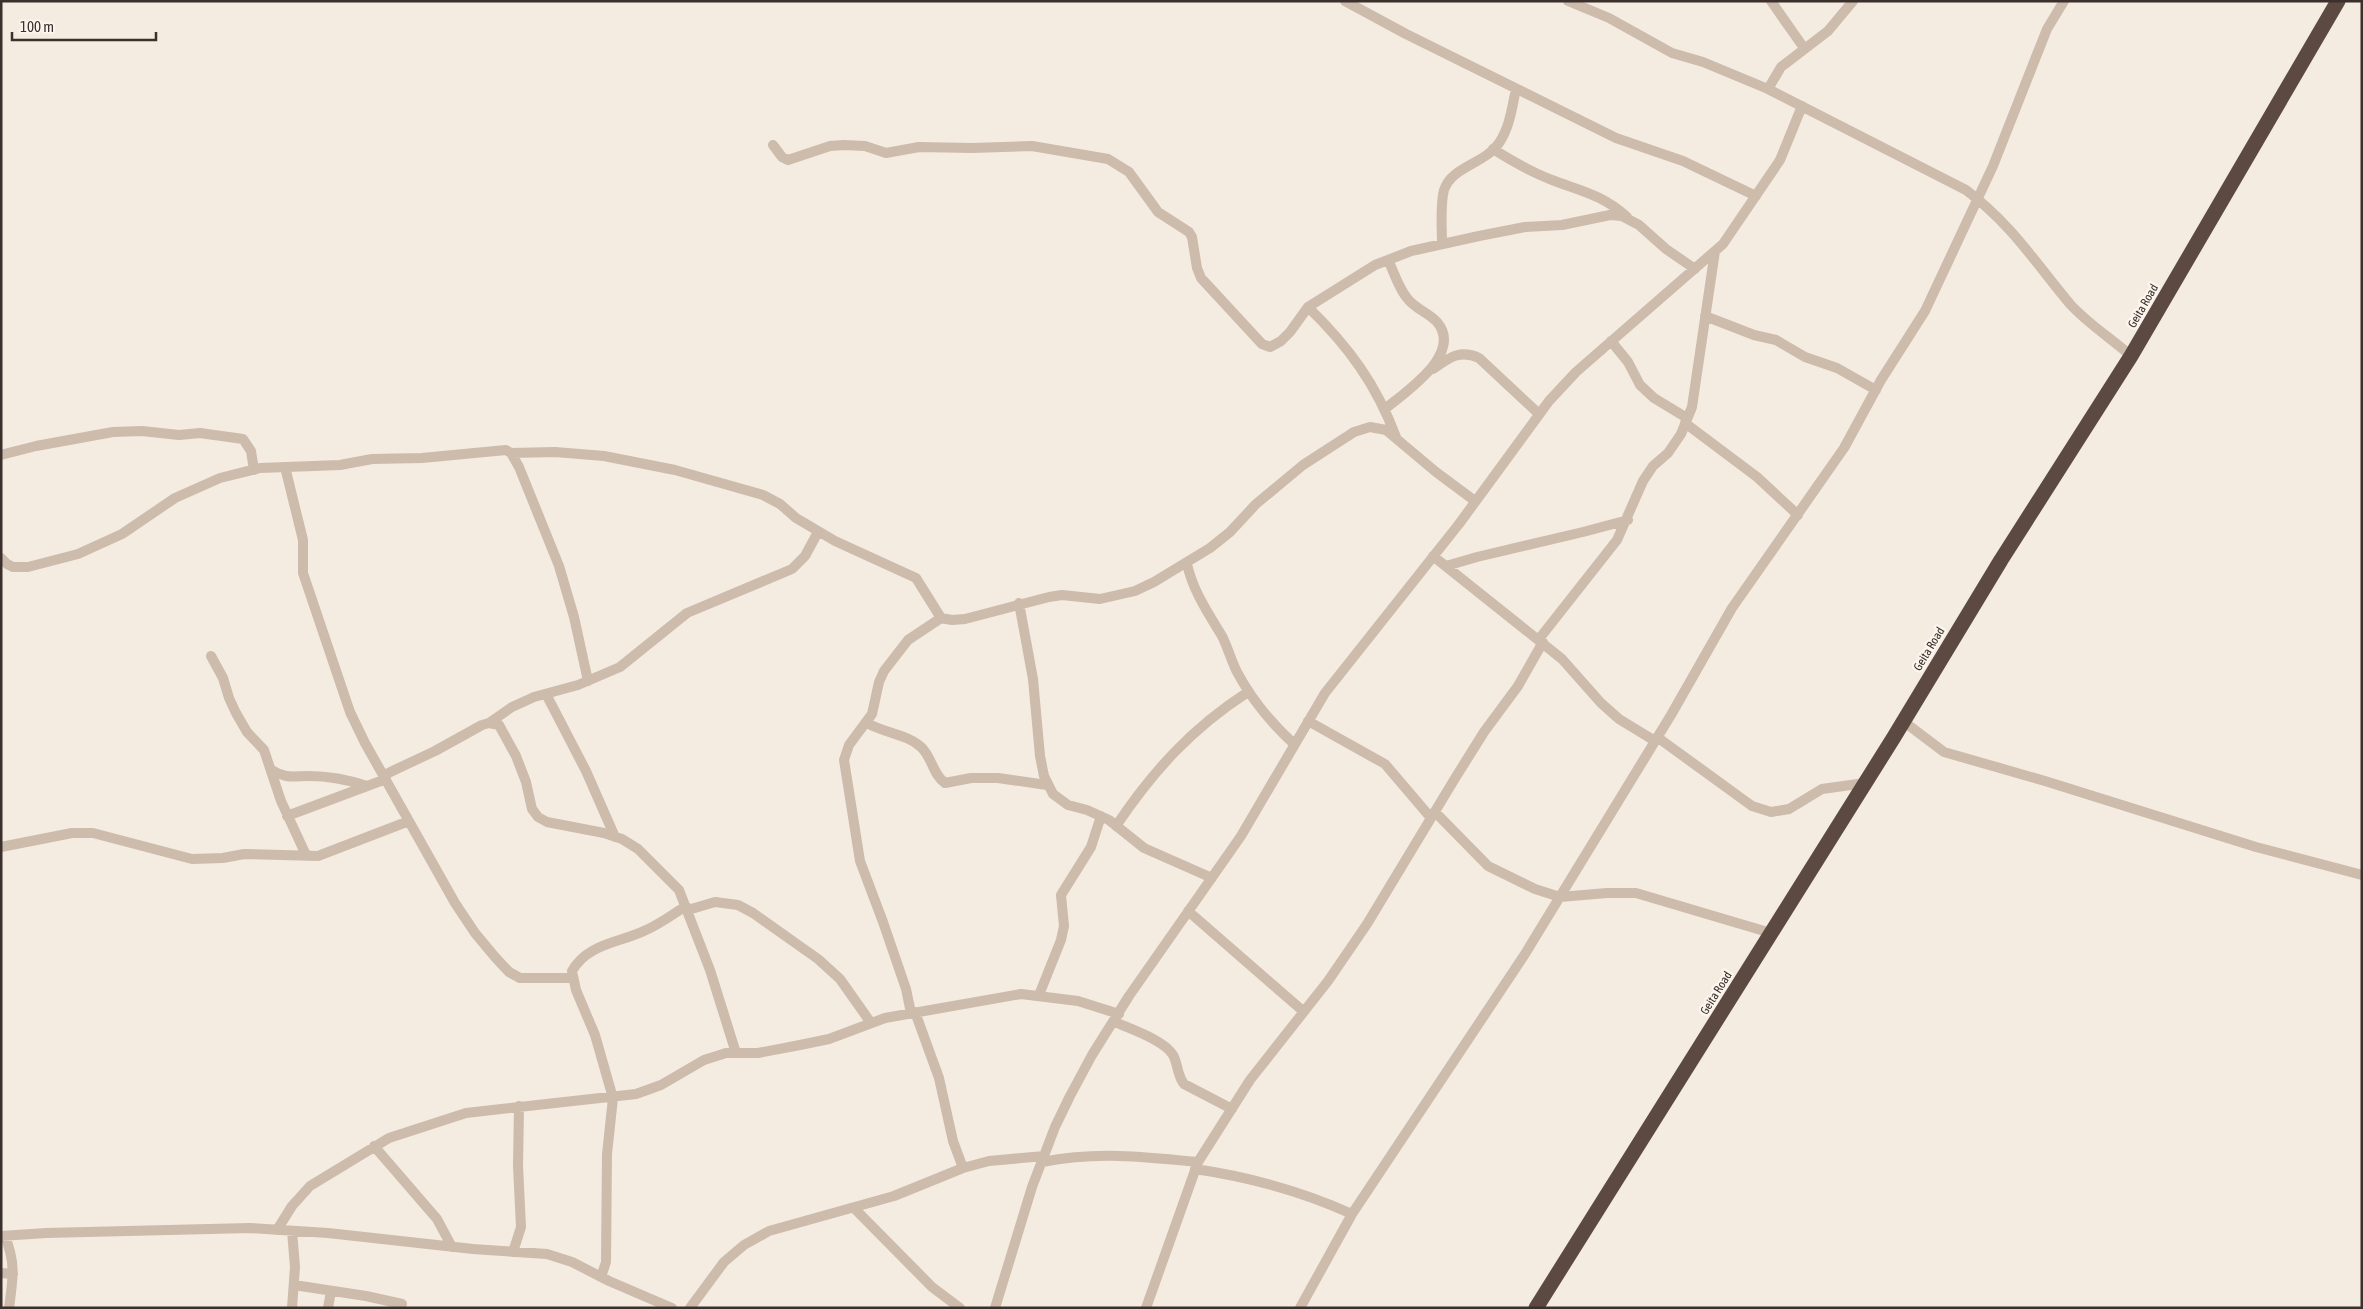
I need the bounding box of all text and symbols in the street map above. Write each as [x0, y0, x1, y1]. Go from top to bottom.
scale bar [12, 10, 156, 42]
text: 100 m [20, 18, 54, 35]
street label: Geita Road [2125, 282, 2161, 330]
street label: Geita Road [1911, 625, 1947, 673]
street label: Geita Road [1697, 969, 1735, 1017]

